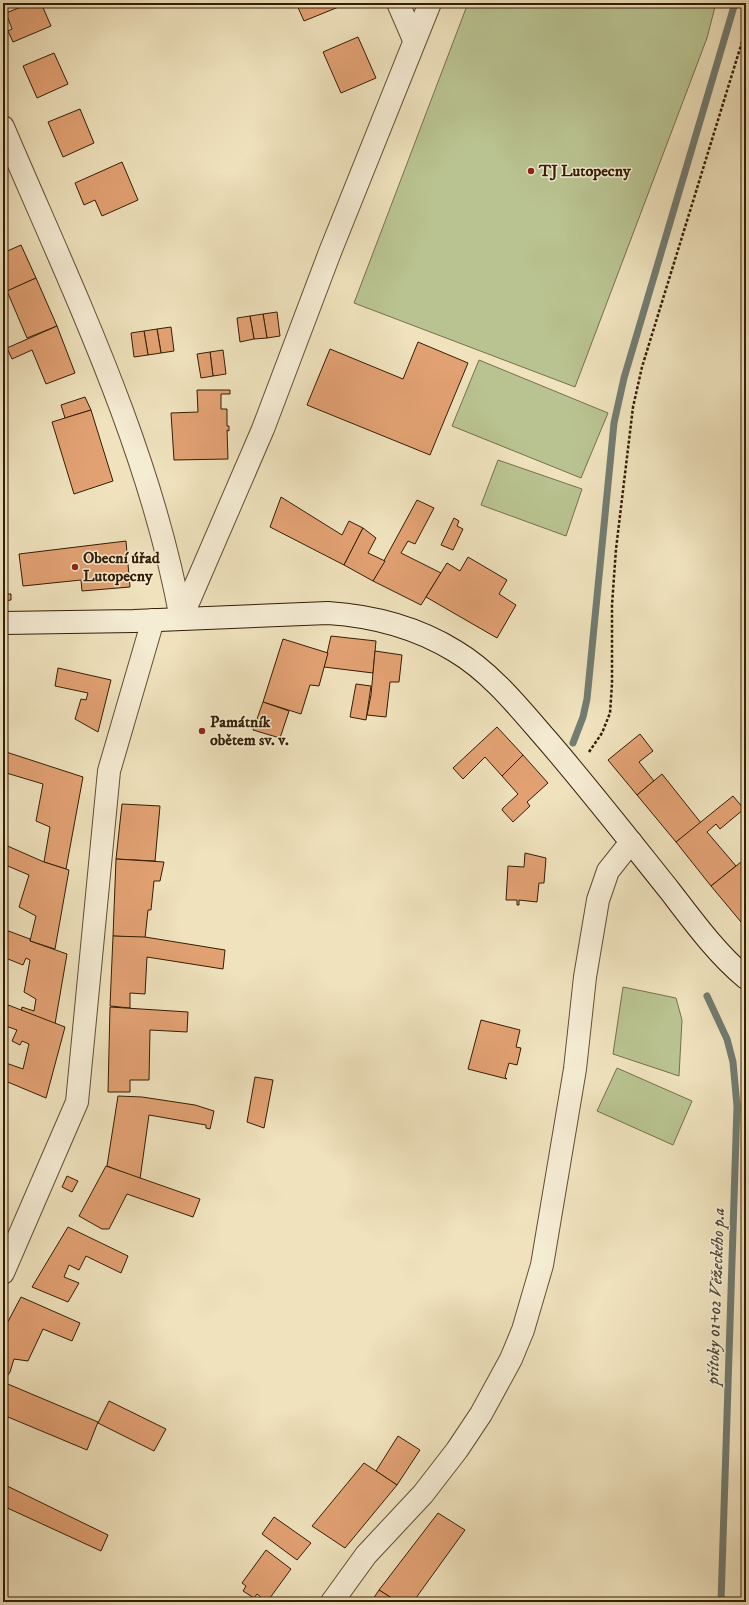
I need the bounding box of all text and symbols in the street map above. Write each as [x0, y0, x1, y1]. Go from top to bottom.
place label: TJ Lutopecny [538, 161, 631, 181]
marker: TJ Lutopecny [526, 166, 536, 176]
place label: Obecní úřad Lutopecny [83, 548, 161, 586]
marker: Obecní úřad Lutopecny [70, 562, 80, 572]
place label: Památník obětem sv. v. [210, 712, 289, 750]
marker: Památník obětem sv. v. [197, 726, 207, 736]
water label: přítoky 01+02 Věžeckého p.a [702, 1207, 730, 1388]

